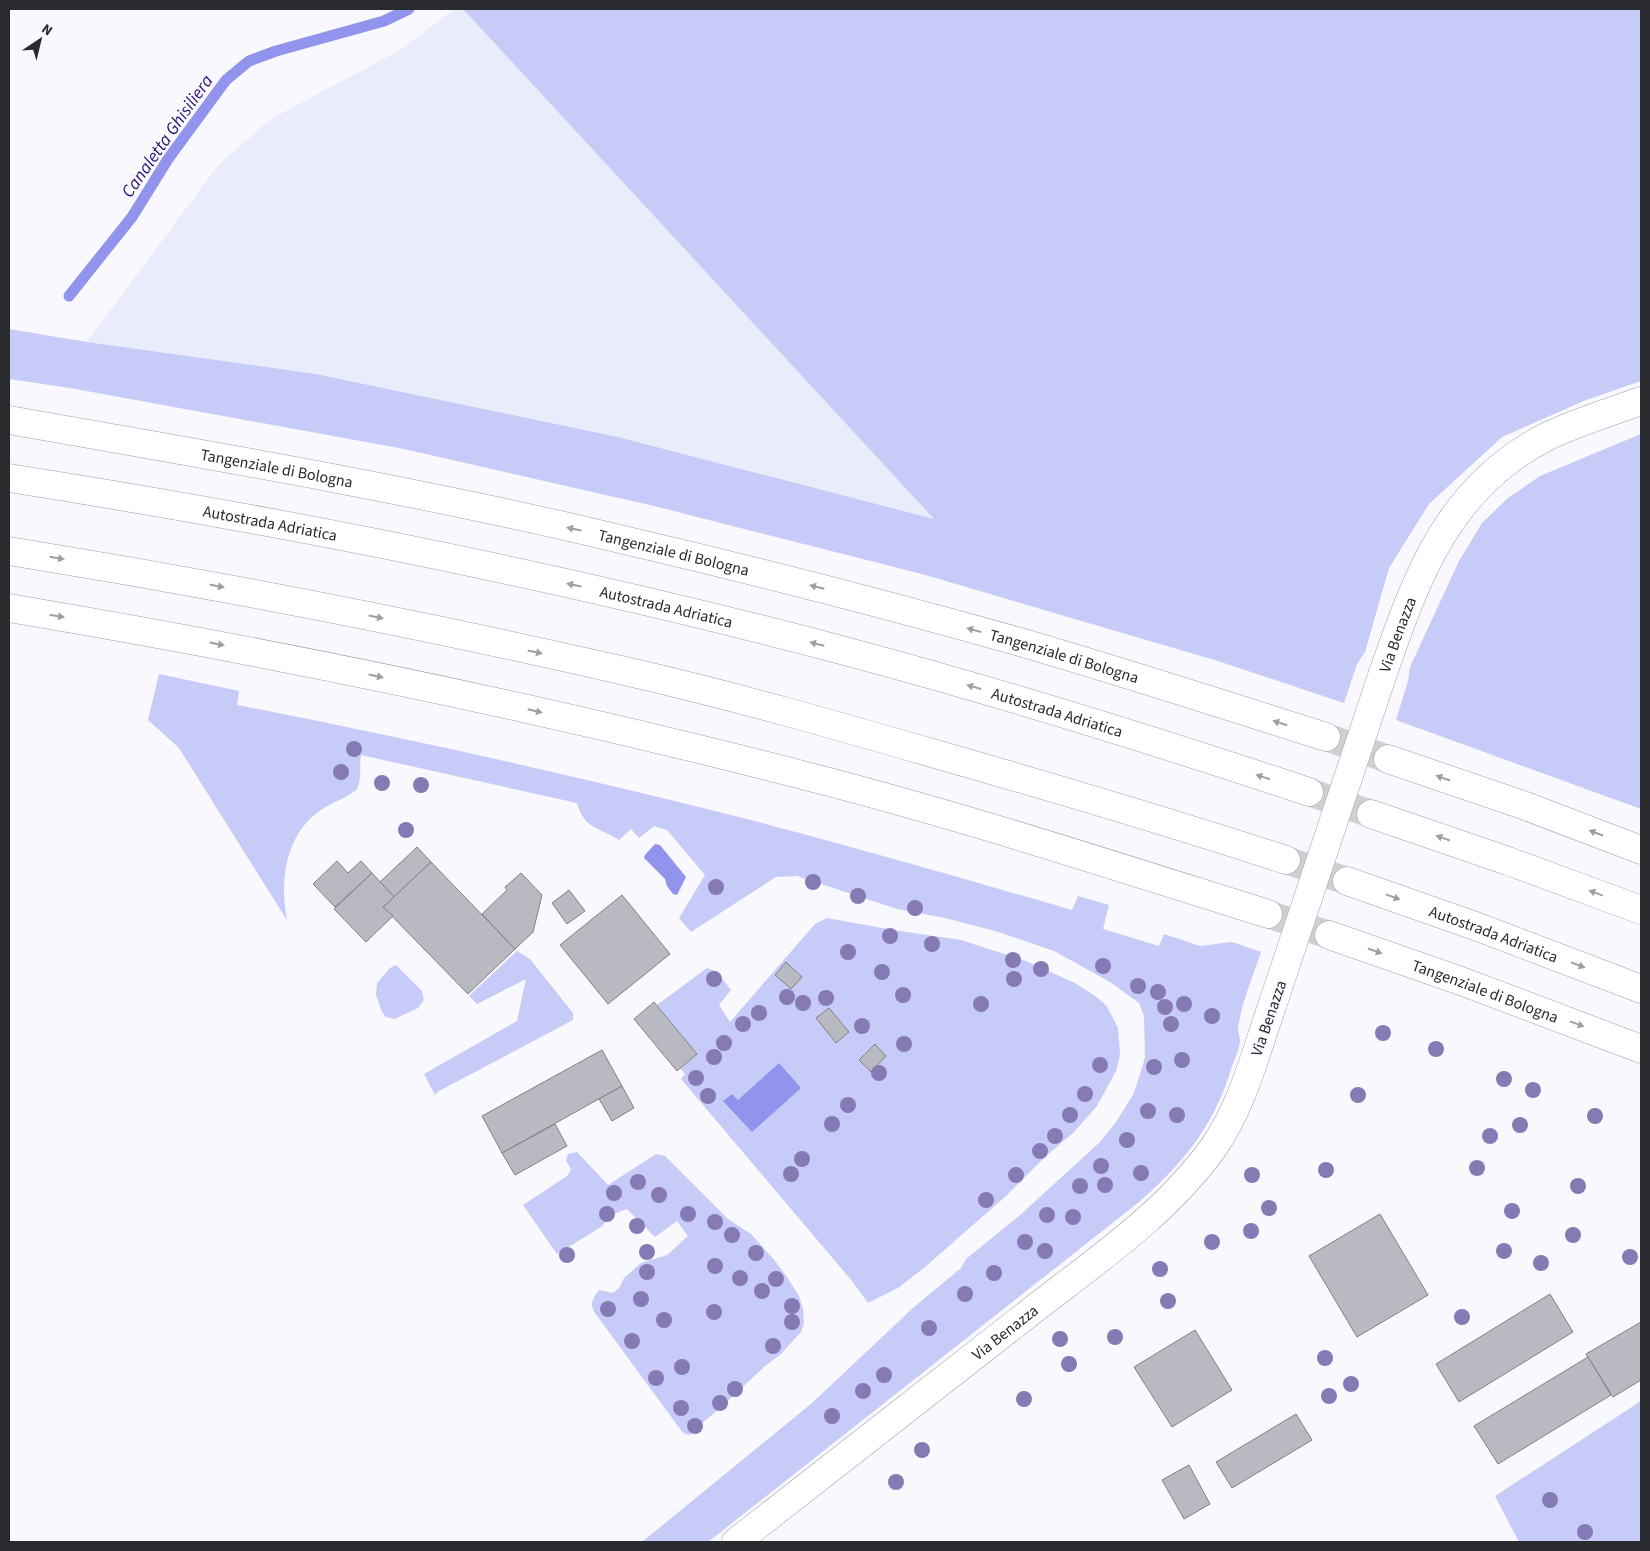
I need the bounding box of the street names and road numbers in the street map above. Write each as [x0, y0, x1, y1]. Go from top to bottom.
street label: Tangenziale di Bologna [199, 444, 355, 494]
street label: Autostrada Adriatica [201, 501, 339, 547]
street label: Tangenziale di Bologna [596, 524, 751, 582]
street label: Autostrada Adriatica [598, 581, 735, 634]
street label: Via Benazza [1374, 594, 1422, 675]
street label: Tangenziale di Bologna [987, 624, 1141, 689]
street label: Autostrada Adriatica [989, 683, 1125, 743]
street label: Autostrada Adriatica [1426, 901, 1561, 968]
street label: Tangenziale di Bologna [1409, 955, 1561, 1029]
street label: Via Benazza [1246, 977, 1292, 1059]
street label: Via Benazza [967, 1300, 1043, 1366]

